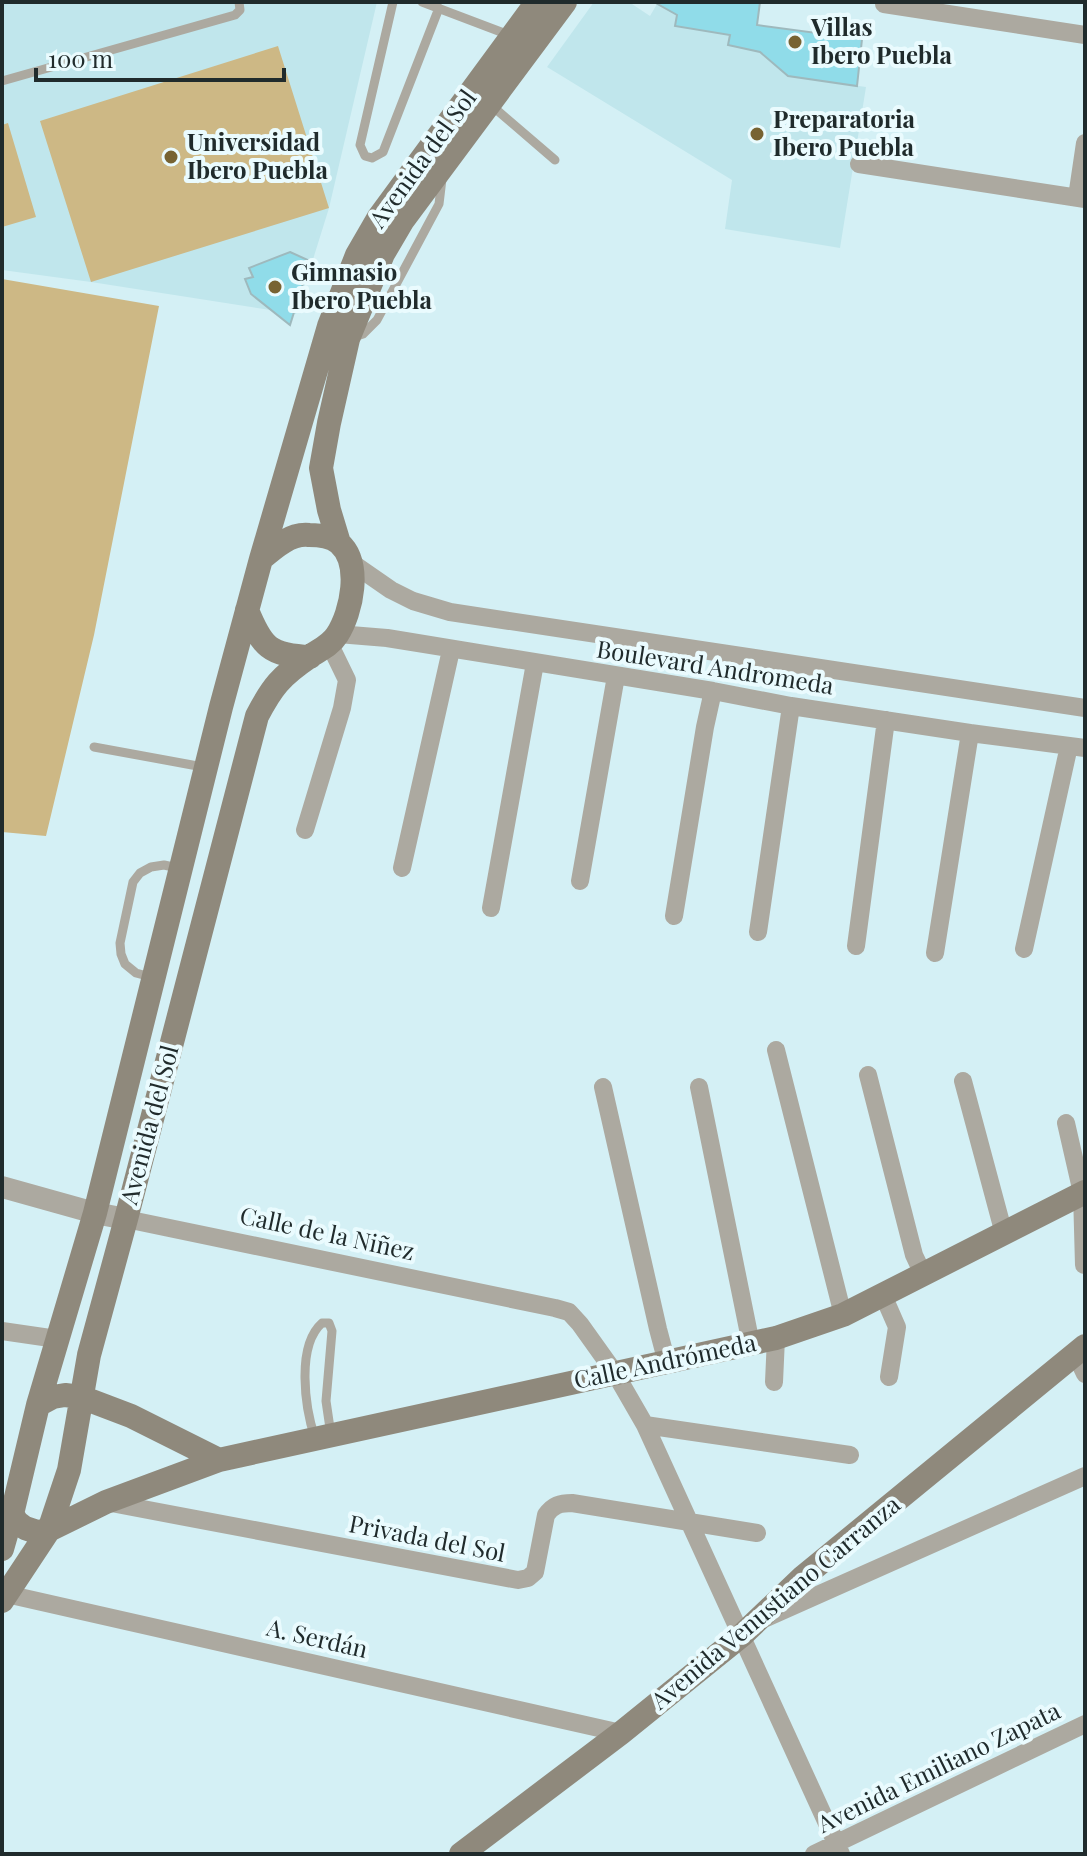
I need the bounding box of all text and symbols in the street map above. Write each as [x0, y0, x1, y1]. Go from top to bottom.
place label: Villas Ibero Puebla [810, 10, 952, 70]
scale bar [36, 32, 284, 82]
marker: Villas Ibero Puebla [786, 33, 804, 51]
text: 100 m [48, 42, 113, 74]
street label: Avenida del Sol [360, 82, 482, 234]
place label: Preparatoria Ibero Puebla [773, 102, 916, 162]
place label: Universidad Ibero Puebla [187, 125, 328, 185]
marker: Preparatoria Ibero Puebla [748, 125, 766, 143]
marker: Universidad Ibero Puebla [162, 148, 180, 166]
place label: Gimnasio Ibero Puebla [291, 255, 432, 315]
marker: Gimnasio Ibero Puebla [266, 278, 284, 296]
street label: Boulevard Andromeda [594, 631, 836, 701]
street label: Avenida del Sol [111, 1041, 185, 1209]
street label: Calle de la Niñez [237, 1198, 418, 1266]
street label: Calle Andrómeda [571, 1325, 759, 1395]
street label: Avenida Venustiano Carranza [643, 1488, 906, 1716]
street label: Privada del Sol [347, 1506, 508, 1568]
street label: A. Serdán [263, 1610, 371, 1664]
street label: Avenida Emiliano Zapata [810, 1693, 1065, 1839]

